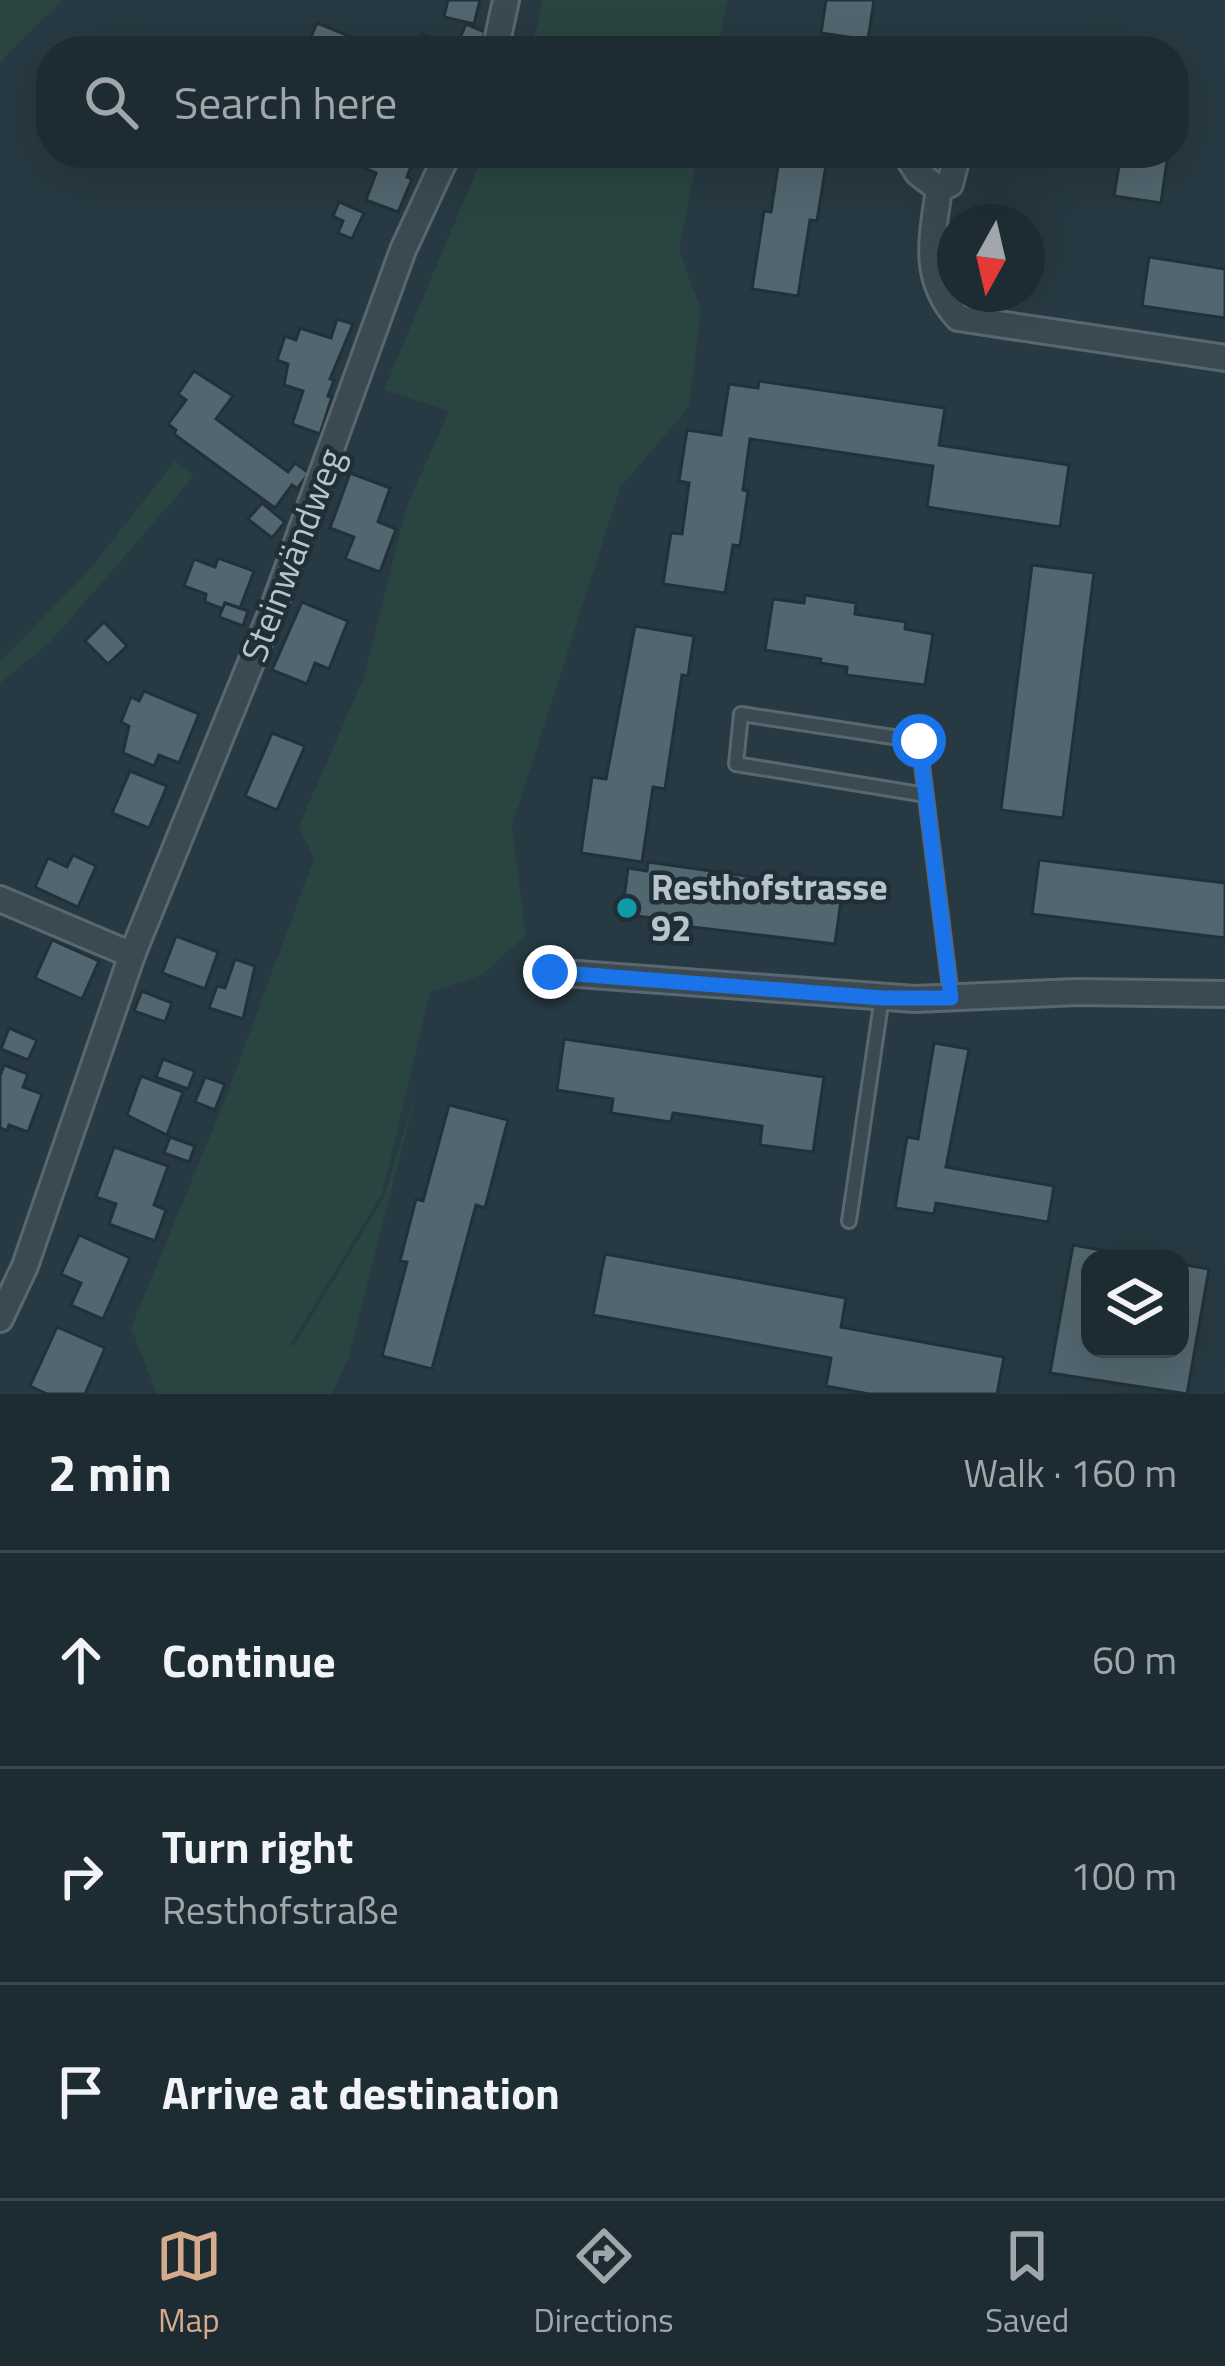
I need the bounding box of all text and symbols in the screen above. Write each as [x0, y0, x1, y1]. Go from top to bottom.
search box [36, 36, 1189, 168]
text: Search here [174, 68, 397, 136]
icon: search [78, 69, 144, 135]
north arrow [937, 204, 1045, 312]
street label: Steinwändweg [226, 440, 357, 670]
route start [892, 714, 946, 768]
place label: Resthofstrasse 92 [651, 859, 888, 955]
marker: Resthofstrasse 92 [614, 895, 640, 921]
route end [523, 945, 577, 999]
map controls [1081, 1250, 1189, 1358]
button: layers [1081, 1250, 1189, 1358]
text: 2 min [48, 1433, 172, 1511]
text: Walk · 160 m [963, 1443, 1177, 1502]
text: Continue [162, 1626, 336, 1694]
icon: ahead [48, 1627, 114, 1693]
text: 60 m [1092, 1630, 1177, 1689]
text: Turn right [162, 1812, 353, 1880]
icon: right [48, 1843, 114, 1909]
text: 100 m [1070, 1846, 1177, 1905]
text: Resthofstraße [162, 1880, 399, 1939]
text: Arrive at destination [162, 2058, 560, 2126]
icon: arrive [48, 2059, 114, 2125]
tab: Map [156, 2223, 222, 2345]
tab: Directions [534, 2223, 673, 2345]
tab: Saved [985, 2223, 1069, 2345]

